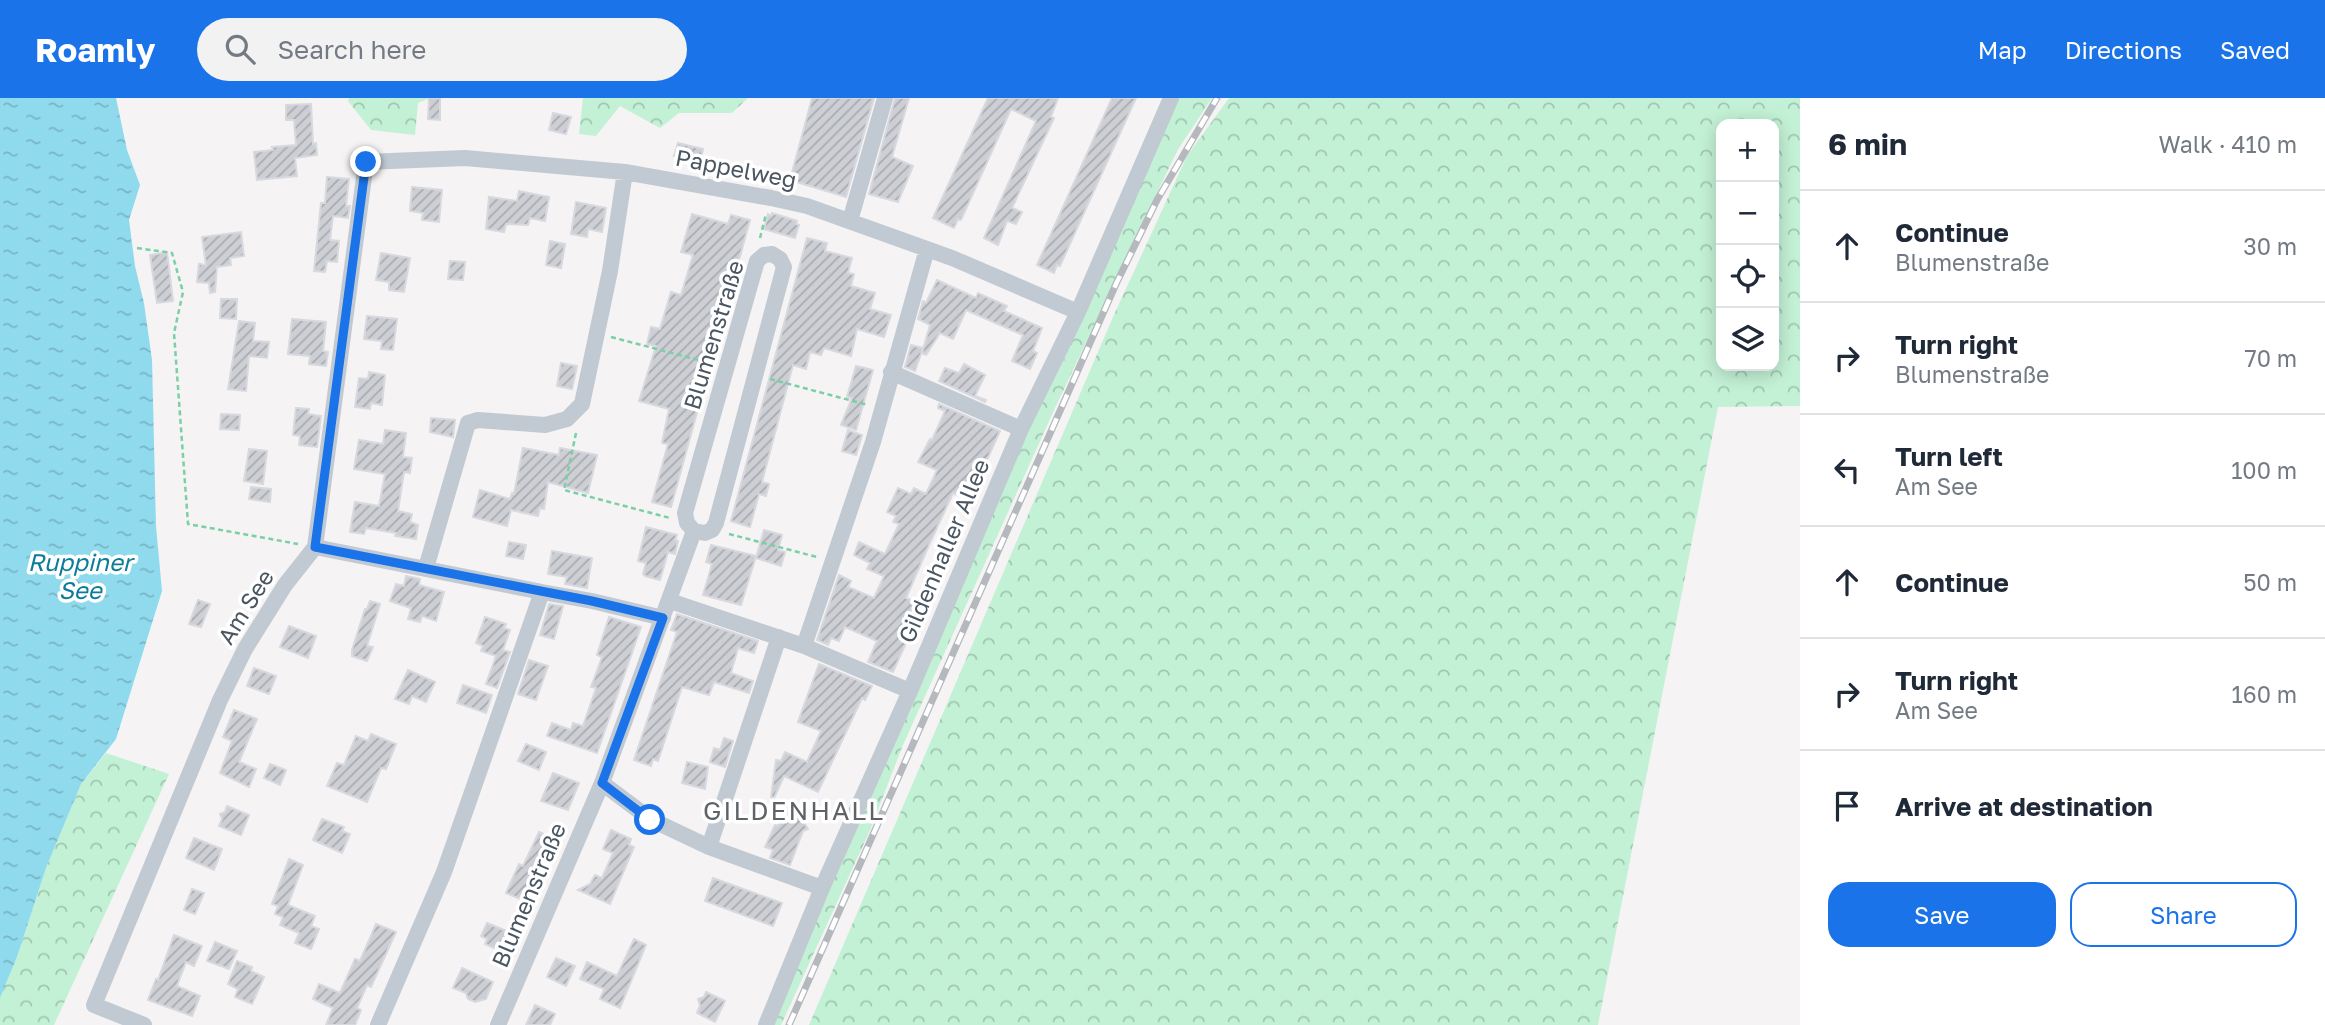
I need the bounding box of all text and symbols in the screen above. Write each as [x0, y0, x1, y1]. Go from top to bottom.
search box [197, 18, 687, 81]
text: Roamly [35, 30, 155, 69]
icon: search [221, 30, 259, 68]
text: Search here [277, 34, 426, 65]
text: Map [1978, 35, 2027, 64]
text: Directions [2065, 35, 2182, 64]
text: Saved [2220, 35, 2290, 64]
map controls [1716, 119, 1779, 371]
button: + [1716, 119, 1779, 182]
text: 6 min [1828, 126, 1907, 162]
text: Walk · 410 m [2159, 130, 2297, 158]
street label: Pappelweg [673, 143, 799, 193]
route end [350, 146, 381, 177]
button: − [1716, 182, 1779, 245]
text: Continue [1895, 217, 2009, 248]
icon: ahead [1828, 227, 1866, 265]
text: 30 m [2243, 232, 2297, 260]
button: locate [1716, 245, 1779, 308]
text: Blumenstraße [1895, 248, 2049, 276]
street label: Blumenstraße [677, 257, 749, 413]
button: layers [1716, 308, 1779, 371]
text: Turn right [1895, 329, 2018, 360]
icon: right [1828, 339, 1866, 377]
text: 70 m [2244, 344, 2297, 372]
text: Blumenstraße [1895, 360, 2049, 388]
text: Turn left [1895, 441, 2003, 472]
icon: left [1828, 451, 1866, 489]
street label: Gildenhaller Allee [892, 454, 994, 647]
text: 100 m [2231, 456, 2297, 484]
text: Am See [1895, 472, 1978, 500]
water label: Ruppiner See [28, 547, 136, 604]
icon: ahead [1828, 563, 1866, 601]
street label: Am See [211, 564, 279, 649]
text: Continue [1895, 567, 2009, 598]
text: 50 m [2243, 568, 2297, 596]
text: Turn right [1895, 665, 2018, 696]
icon: right [1828, 675, 1866, 713]
text: 160 m [2232, 680, 2297, 708]
text: Am See [1895, 696, 1978, 724]
icon: arrive [1828, 787, 1866, 825]
text: Arrive at destination [1895, 791, 2153, 822]
district label: GILDENHALL [703, 795, 885, 826]
route start [634, 804, 665, 835]
street label: Blumenstraße [485, 818, 571, 971]
button: Save [1828, 882, 2056, 947]
button: Share [2070, 882, 2297, 947]

